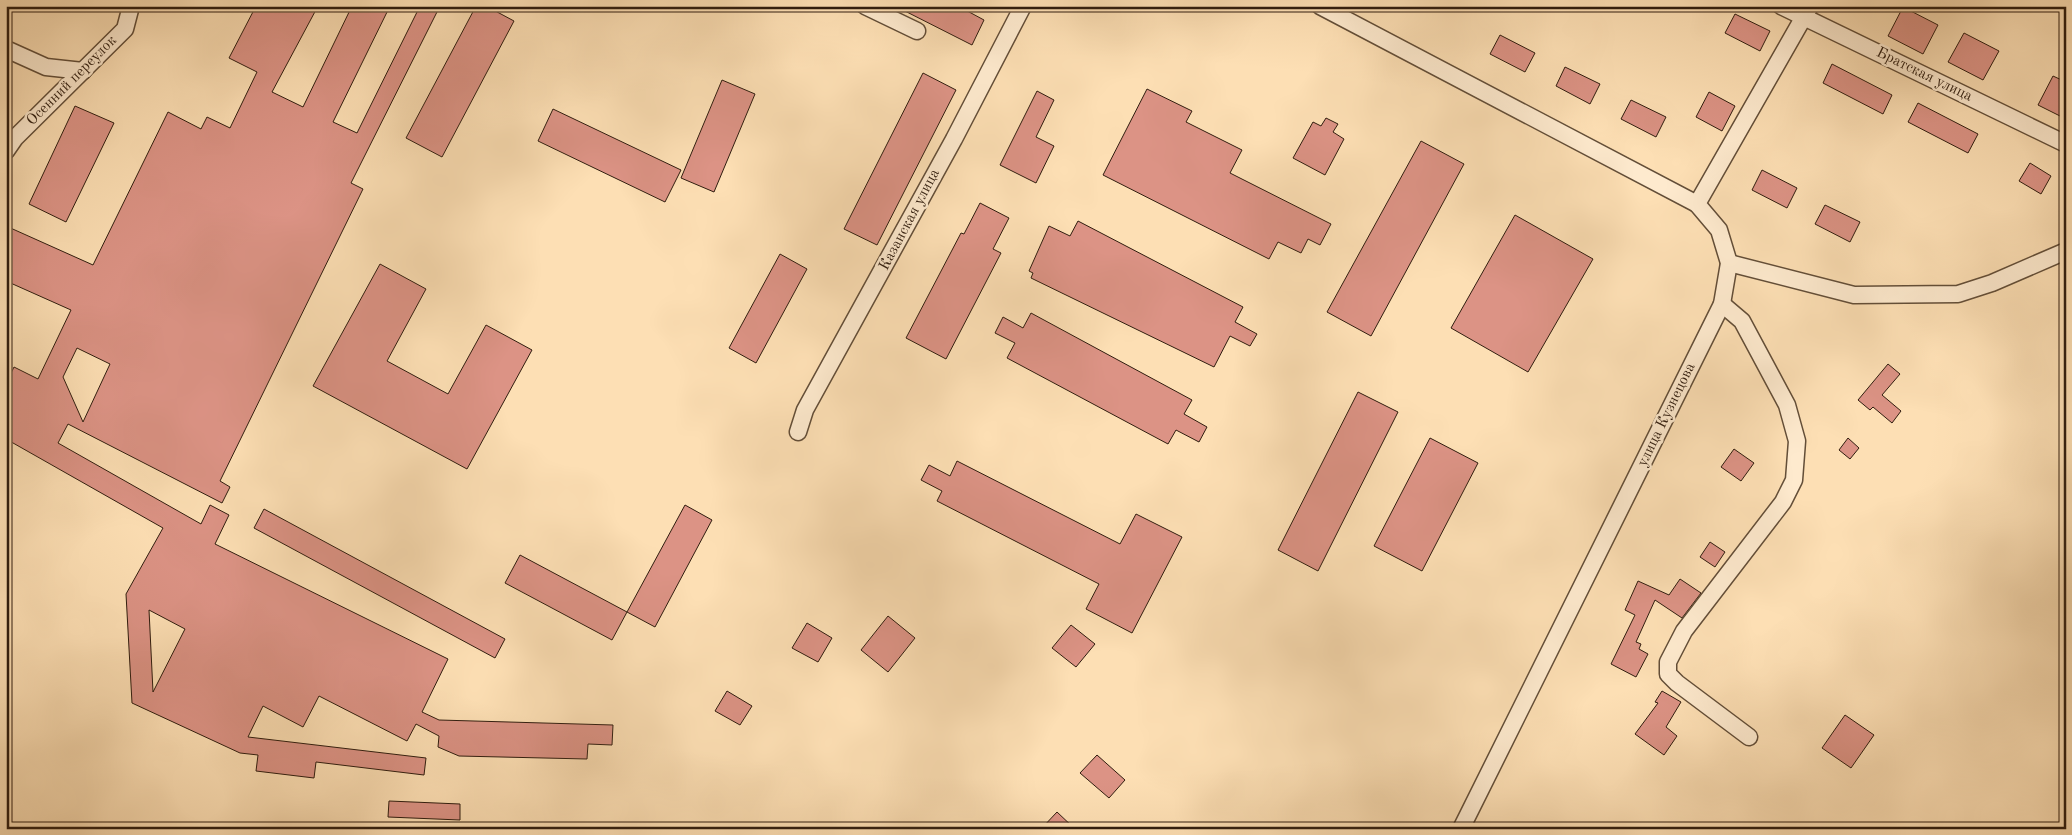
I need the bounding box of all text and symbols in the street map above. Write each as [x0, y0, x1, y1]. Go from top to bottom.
street label: Осенний переулок [24, 33, 120, 129]
street label: Братская улица [1874, 45, 1975, 105]
street label: Казанская улица [877, 166, 943, 273]
street label: улица Кузнецова [1635, 360, 1699, 469]

